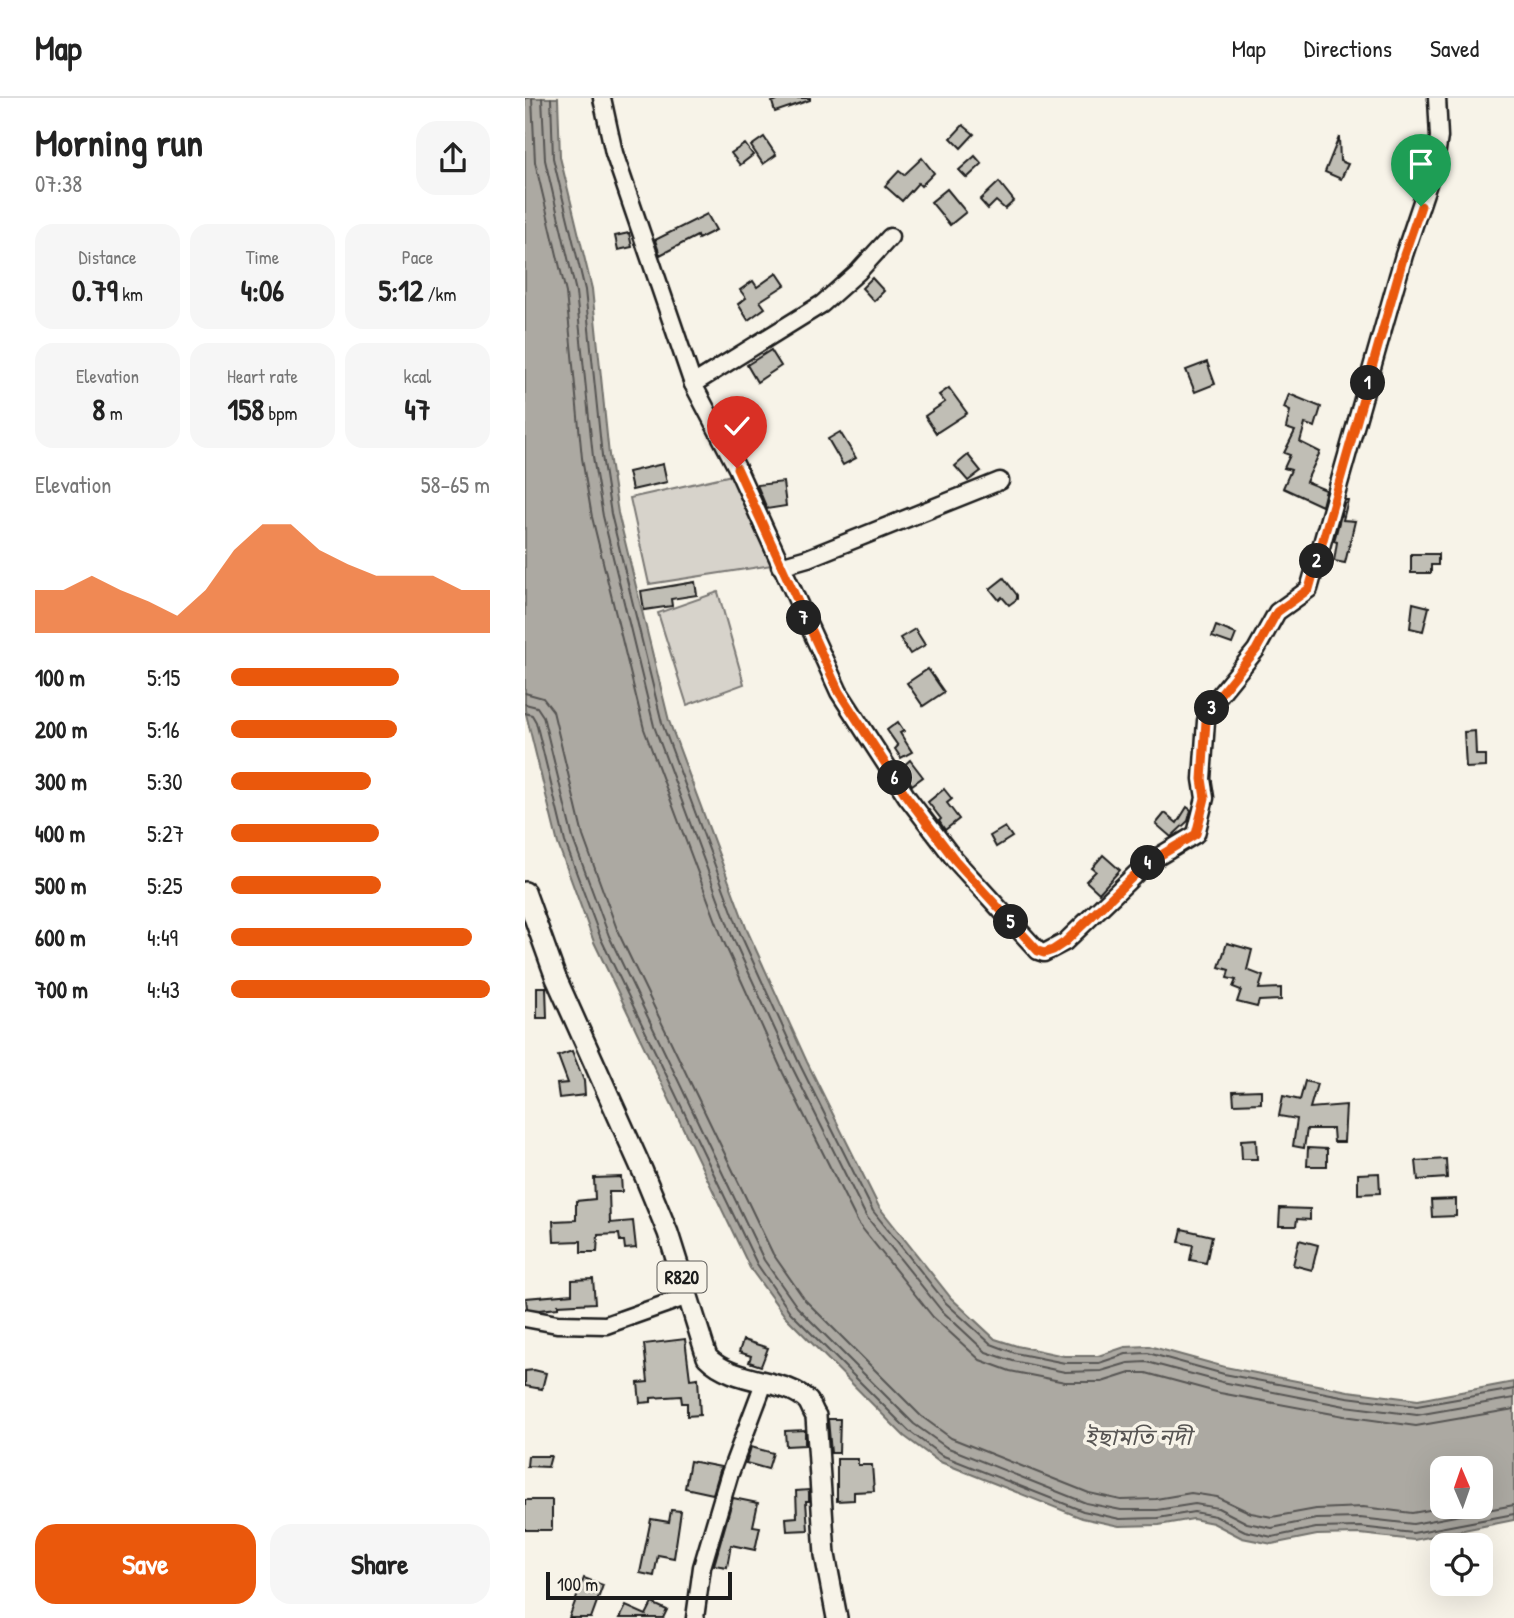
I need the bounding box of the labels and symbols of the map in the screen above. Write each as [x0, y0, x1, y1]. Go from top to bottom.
pin [1391, 134, 1451, 206]
pin: 1 [1351, 366, 1385, 400]
pin [707, 396, 767, 468]
pin: 2 [1299, 544, 1335, 578]
pin: 7 [787, 601, 821, 636]
pin: 3 [1195, 690, 1229, 726]
pin: 6 [877, 760, 913, 796]
pin: 4 [1131, 846, 1165, 880]
pin: 5 [993, 904, 1029, 940]
road number: R820 [657, 1261, 707, 1292]
water label: ইছামতি নদী [1085, 1421, 1195, 1452]
north arrow [1430, 1456, 1493, 1519]
scale bar [546, 1569, 731, 1601]

